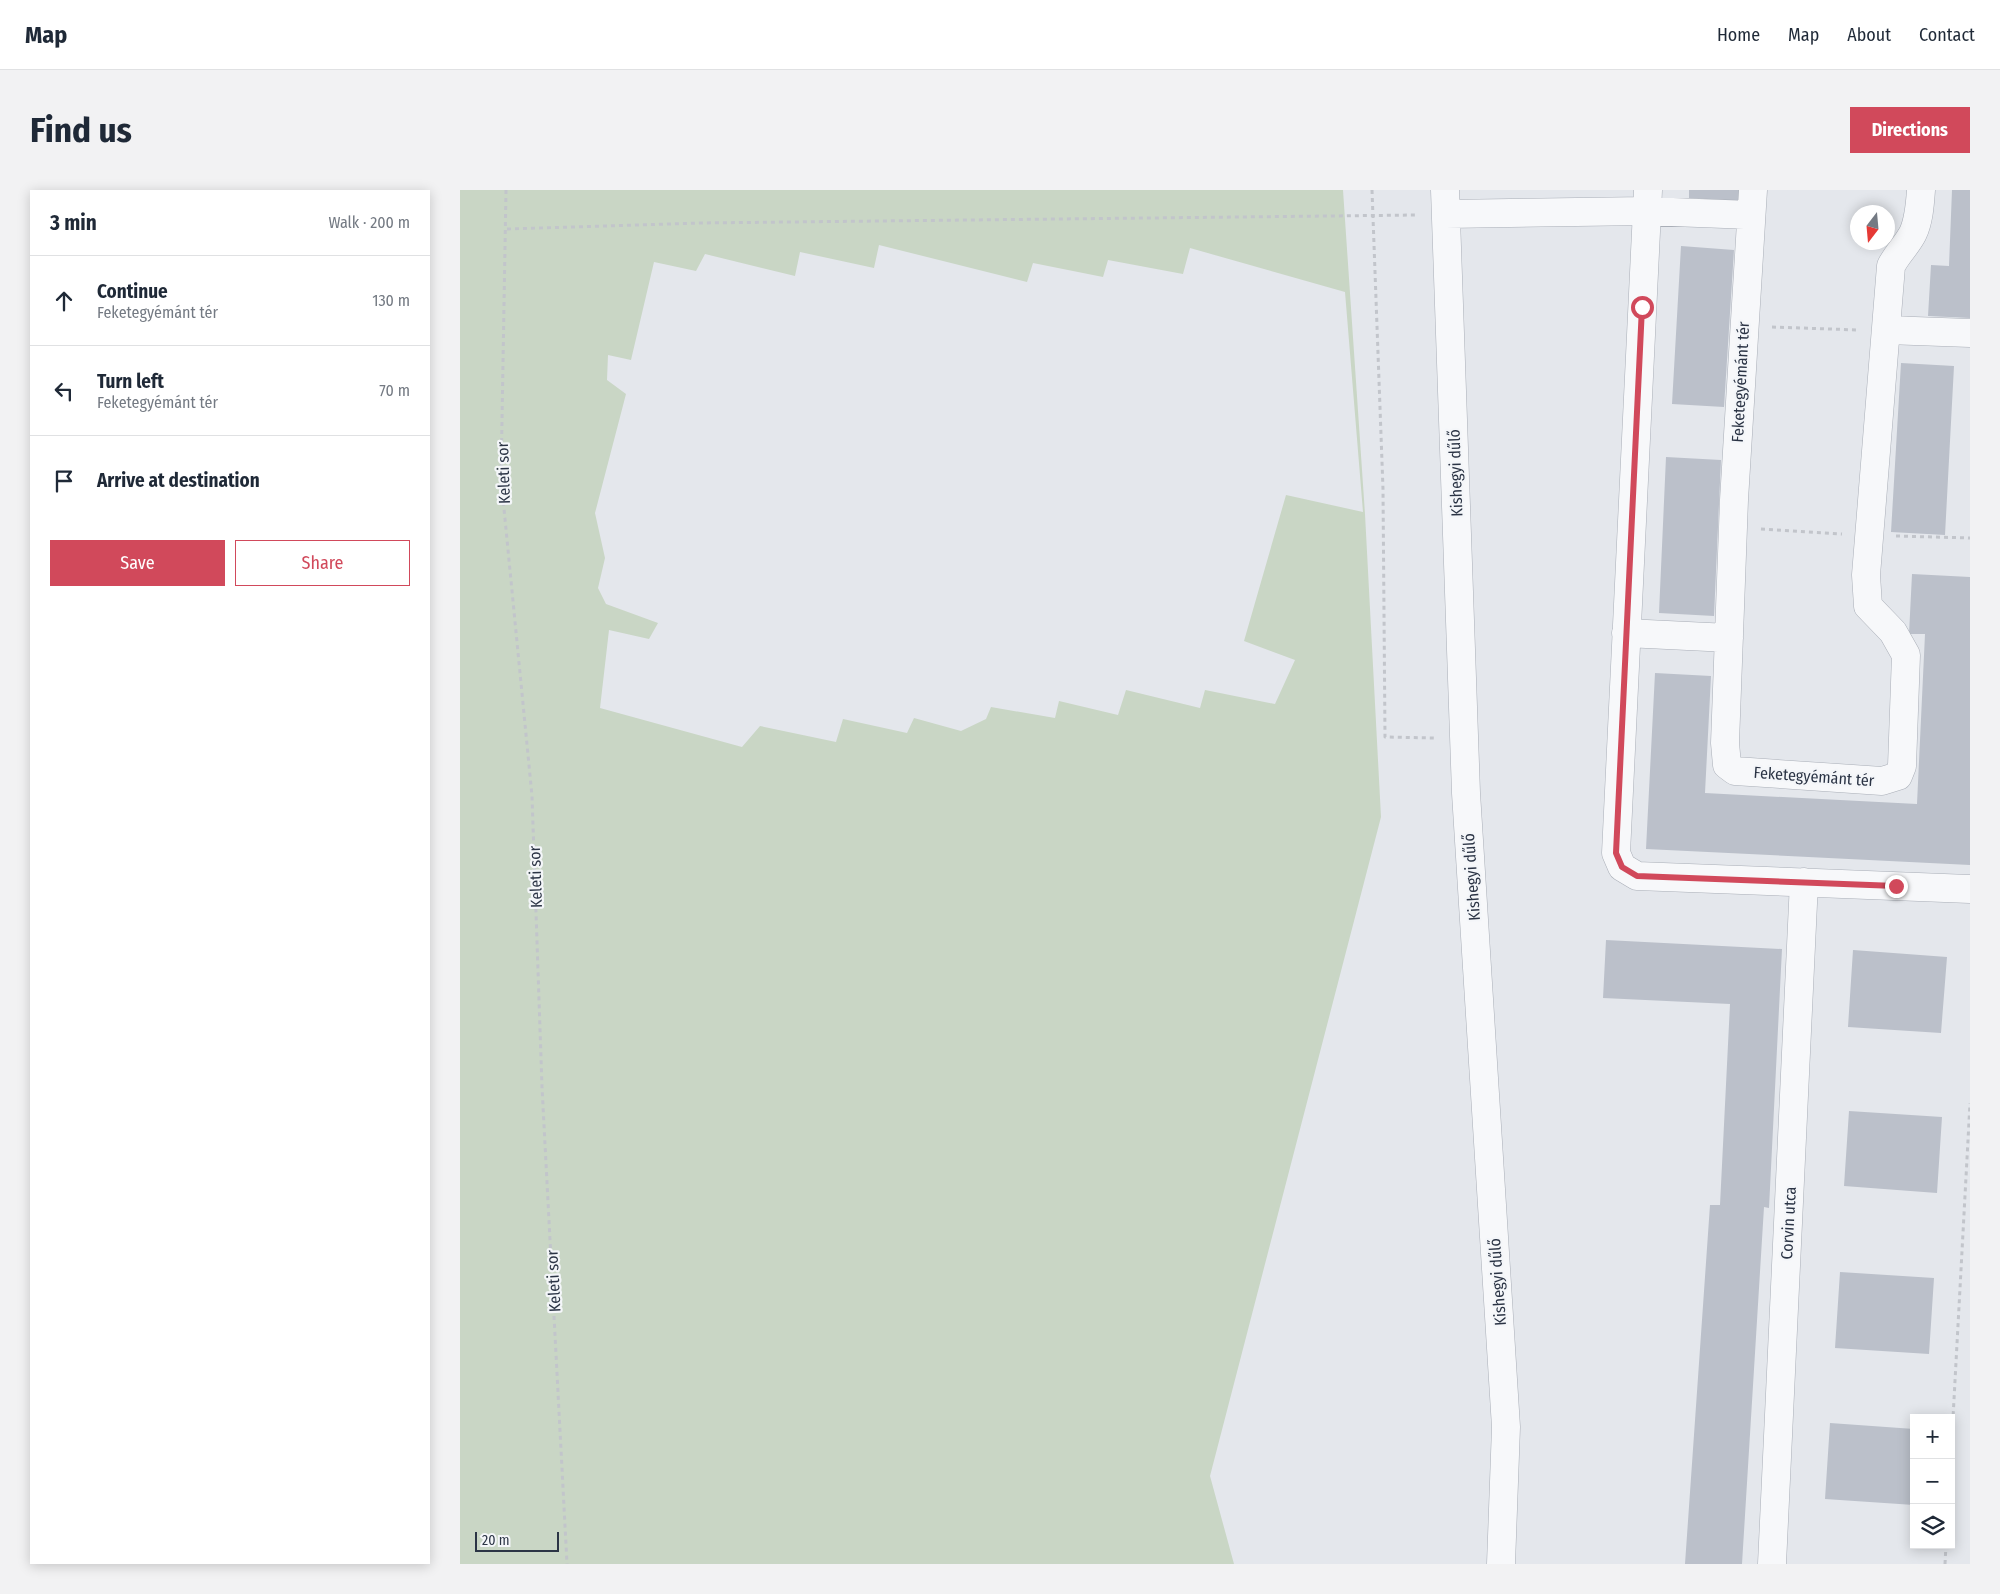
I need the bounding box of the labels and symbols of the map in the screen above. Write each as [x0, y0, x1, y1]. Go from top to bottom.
north arrow [1850, 205, 1895, 250]
route start [1631, 296, 1654, 319]
street label: Feketegyémánt tér [1728, 321, 1753, 443]
street label: Kishegyi dűlő [1444, 429, 1467, 517]
street label: Keleti sor [493, 441, 514, 504]
street label: Feketegyémánt tér [1753, 763, 1875, 790]
street label: Kishegyi dűlő [1459, 833, 1484, 921]
street label: Keleti sor [525, 845, 546, 908]
route end [1885, 875, 1908, 898]
street label: Corvin utca [1777, 1186, 1800, 1260]
street label: Kishegyi dűlő [1485, 1238, 1510, 1326]
street label: Keleti sor [542, 1249, 565, 1312]
scale bar [475, 1529, 559, 1552]

